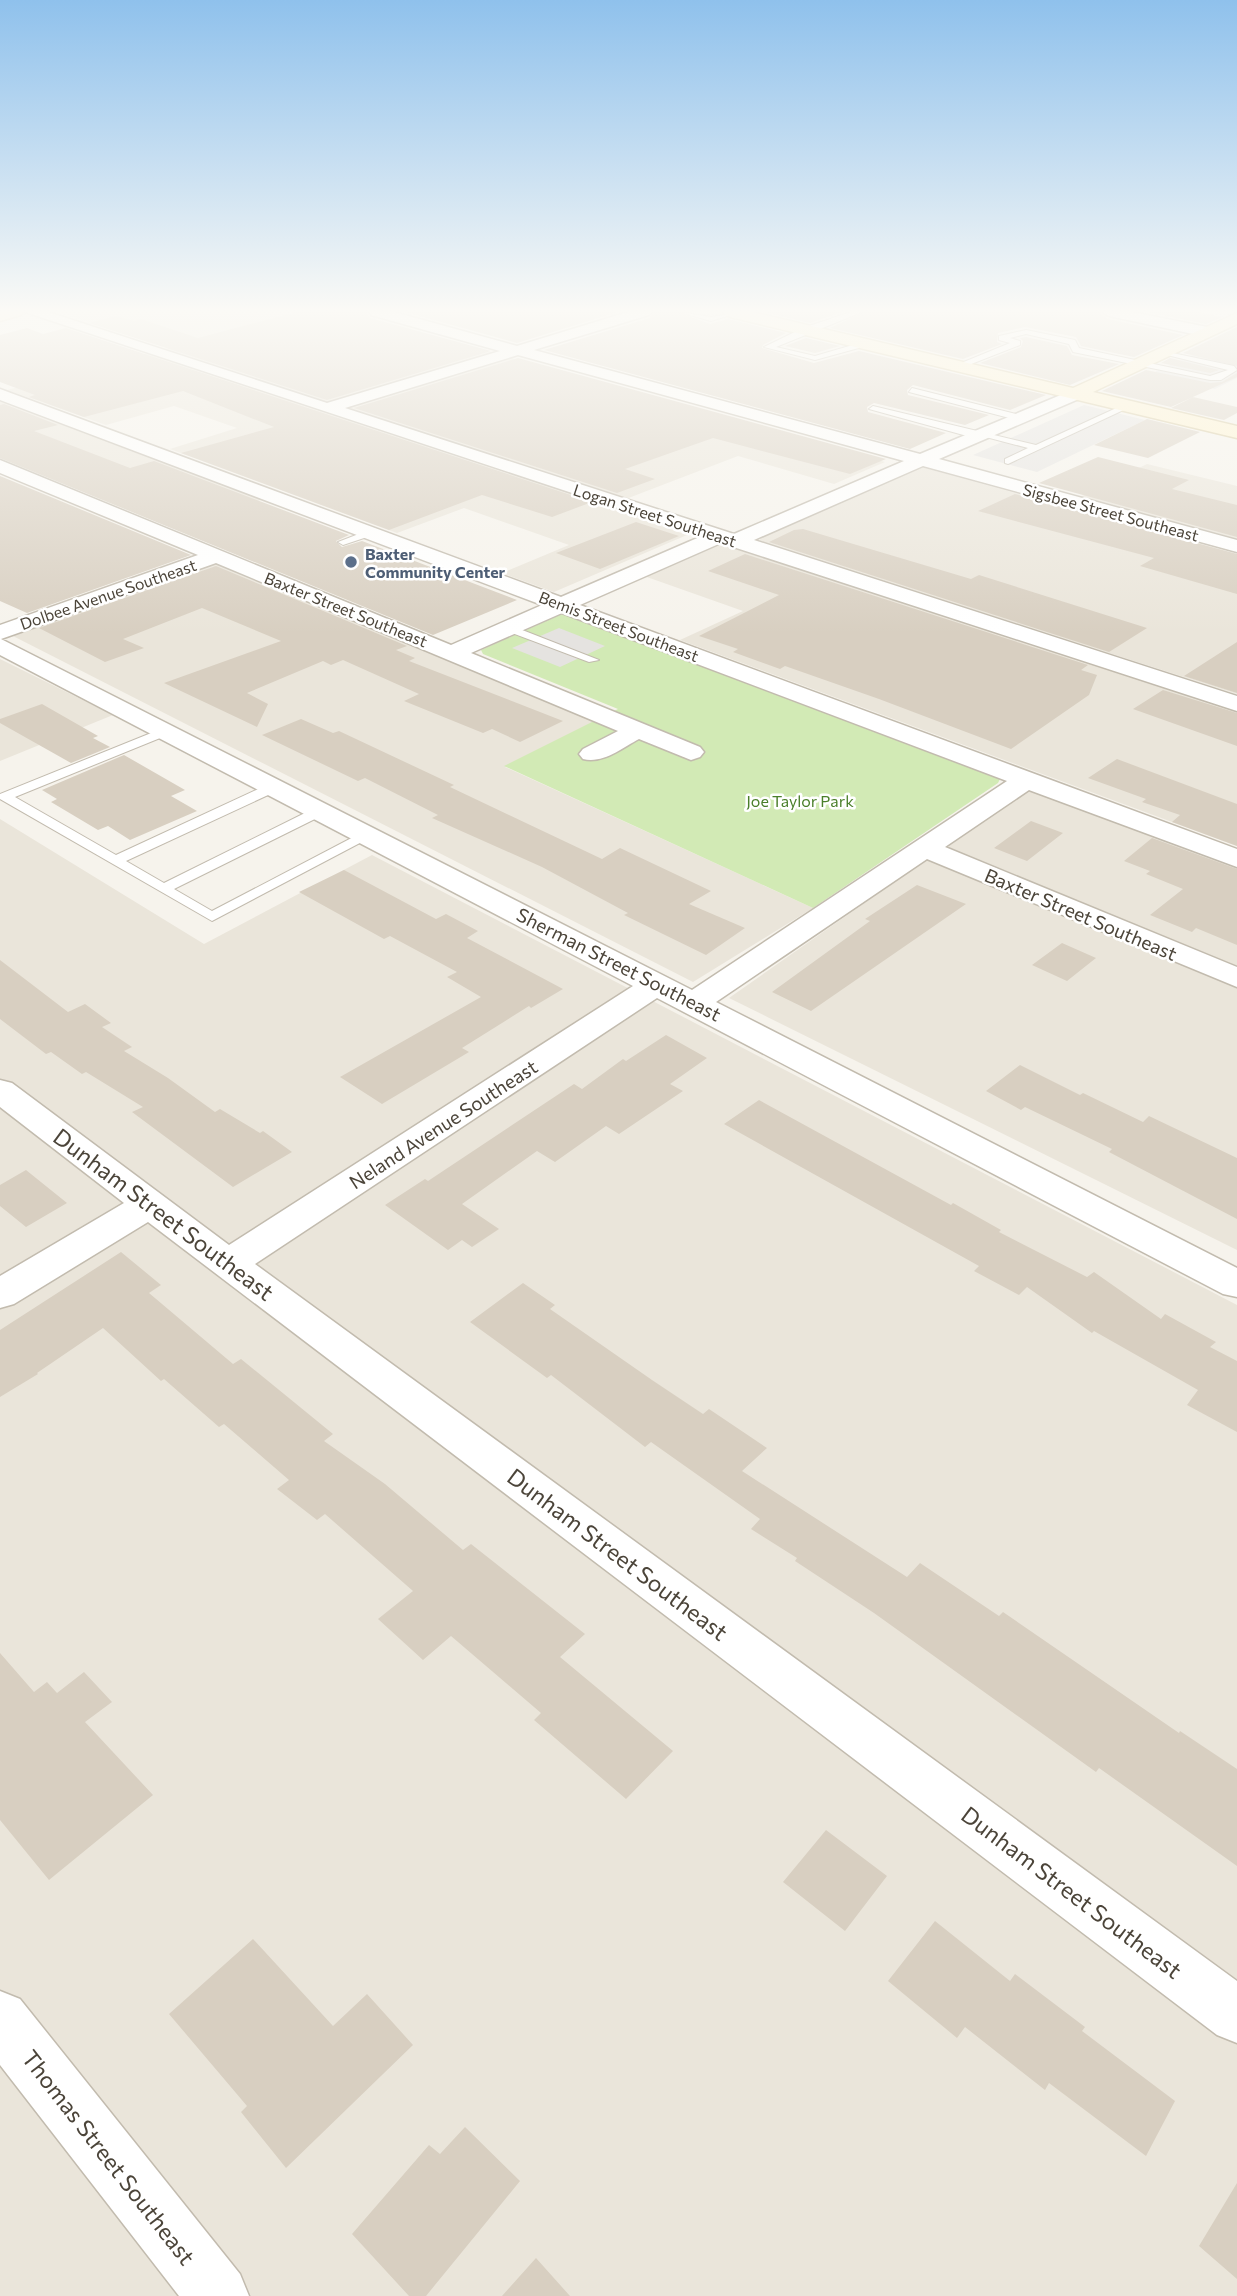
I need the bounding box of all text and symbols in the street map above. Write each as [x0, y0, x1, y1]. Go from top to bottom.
street label: Sigsbee Street Southeast [1021, 479, 1201, 545]
street label: Logan Street Southeast [571, 480, 739, 550]
place label: Baxter Community Center [365, 544, 506, 581]
marker: Baxter Community Center [343, 554, 359, 570]
street label: Dolbee Avenue Southeast [17, 555, 199, 633]
street label: Baxter Street Southeast [262, 568, 431, 651]
street label: Bemis Street Southeast [536, 587, 702, 665]
park label: Joe Taylor Park [746, 791, 854, 810]
street label: Baxter Street Southeast [981, 863, 1181, 965]
street label: Sherman Street Southeast [513, 902, 725, 1026]
street label: Neland Avenue Southeast [345, 1054, 542, 1193]
street label: Dunham Street Southeast [48, 1122, 280, 1306]
street label: Dunham Street Southeast [502, 1462, 734, 1646]
street label: Dunham Street Southeast [956, 1800, 1188, 1984]
street label: Thomas Street Southeast [16, 2044, 202, 2270]

